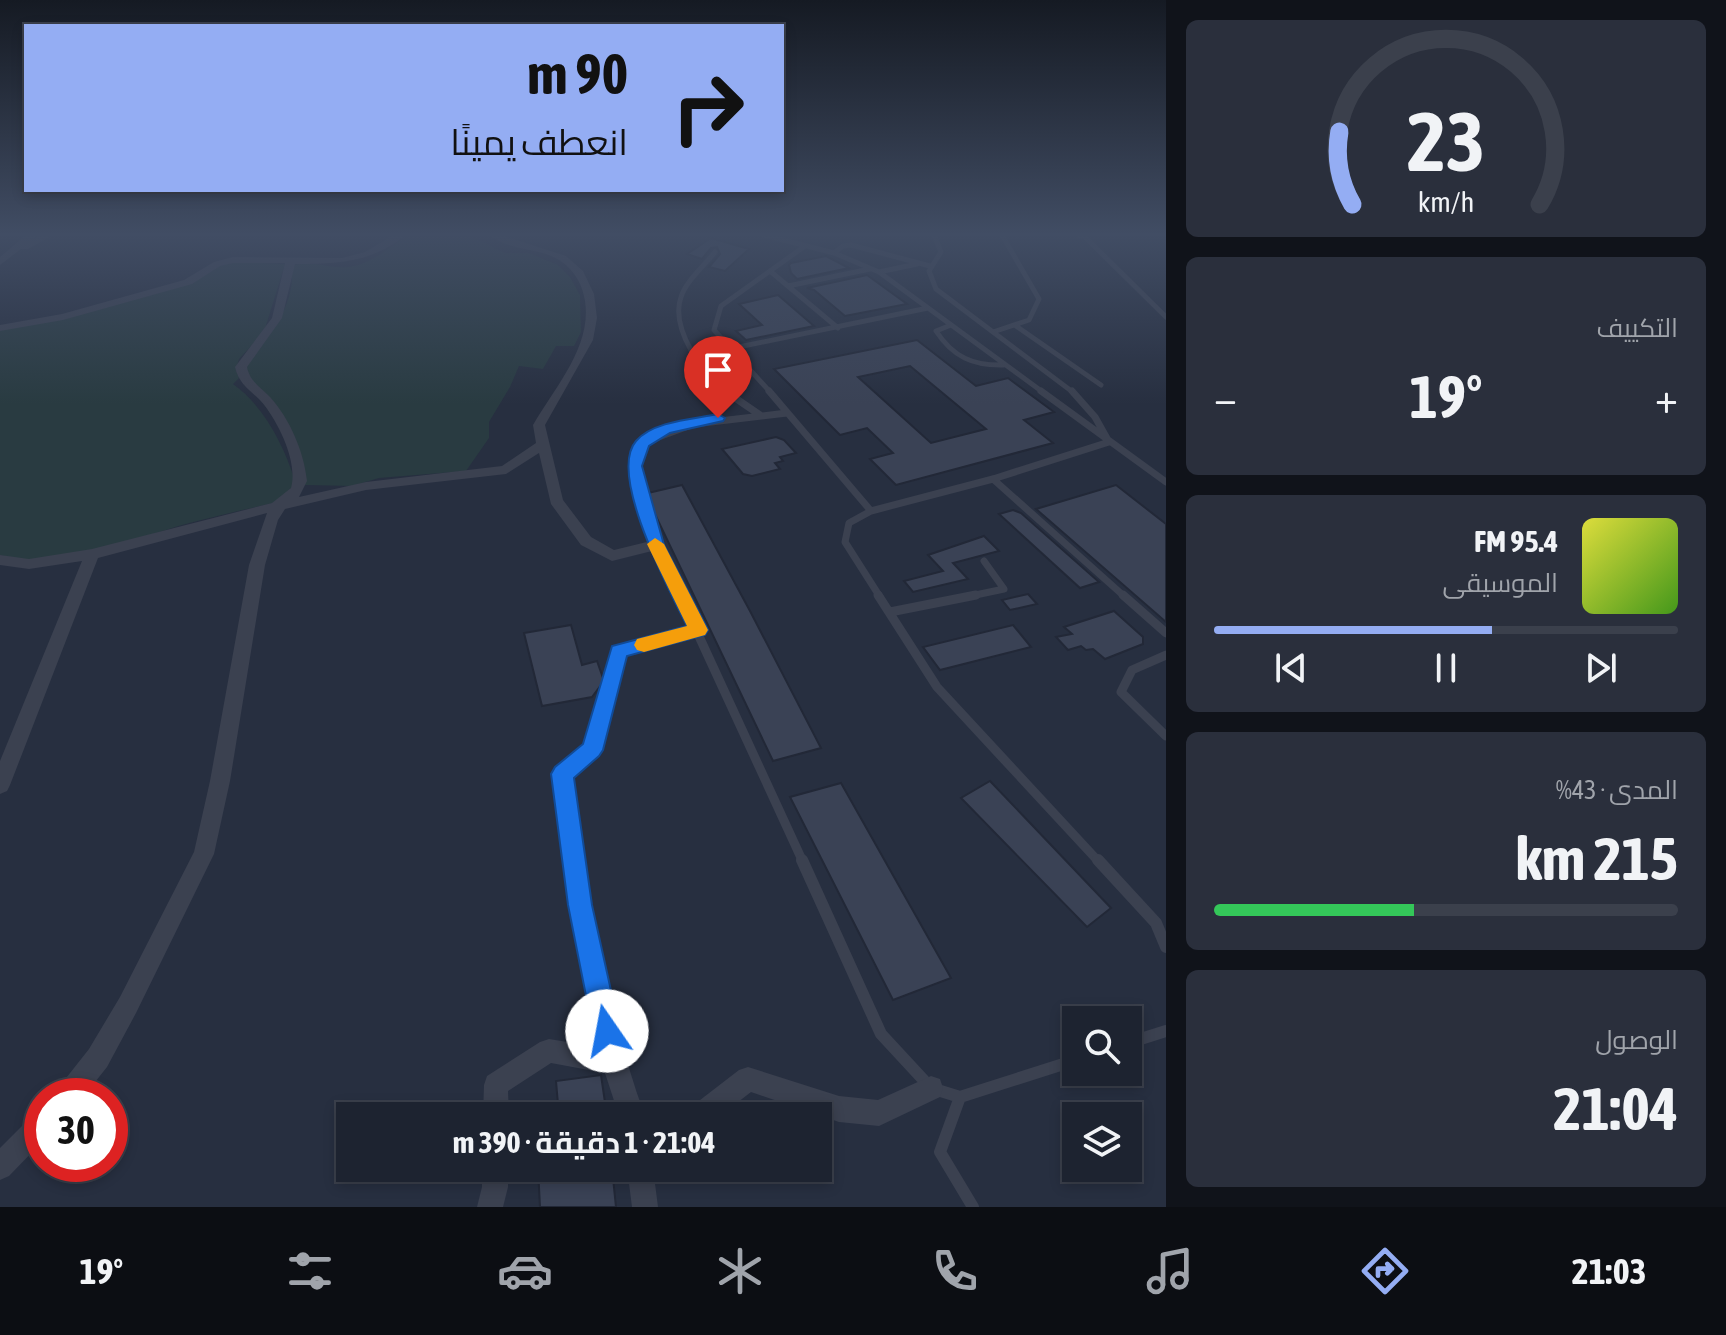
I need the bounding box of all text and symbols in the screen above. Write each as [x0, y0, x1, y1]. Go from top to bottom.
text: 90 m [527, 42, 628, 106]
icon: right [656, 56, 760, 160]
text: 23 [1407, 92, 1485, 188]
text: انعطف يمينًا [450, 121, 628, 163]
text: km/h [1418, 185, 1474, 218]
text: التكييف [1596, 313, 1678, 343]
pin [684, 336, 752, 418]
icon: arrive [696, 348, 740, 392]
text: 19° [1410, 362, 1482, 431]
text: − [1214, 372, 1237, 422]
text: + [1655, 372, 1678, 422]
text: 95.4 FM [1474, 524, 1558, 558]
text: الموسيقى [1443, 568, 1558, 598]
icon: previous [1269, 646, 1313, 690]
icon: pause [1424, 646, 1468, 690]
icon: next [1579, 646, 1623, 690]
text: المدى · 43% [1556, 775, 1678, 805]
text: 215 km [1516, 824, 1678, 893]
position arrow [565, 989, 649, 1073]
map controls [1062, 1006, 1142, 1182]
button: search [1062, 1006, 1142, 1086]
text: الوصول [1595, 1025, 1678, 1055]
text: 21:04 [1553, 1074, 1678, 1143]
speed limit sign: 30 [24, 1078, 128, 1182]
button: layers [1062, 1102, 1142, 1182]
text: 21:04 · 1 دقيقة · 390 m [453, 1125, 715, 1159]
icon: filters [282, 1243, 338, 1299]
icon: car [497, 1243, 553, 1299]
icon: climate [712, 1243, 768, 1299]
icon: phone [927, 1243, 983, 1299]
icon: music [1142, 1243, 1198, 1299]
icon: directions [1357, 1243, 1413, 1299]
text: 19° [80, 1250, 123, 1292]
text: 21:03 [1572, 1250, 1647, 1292]

